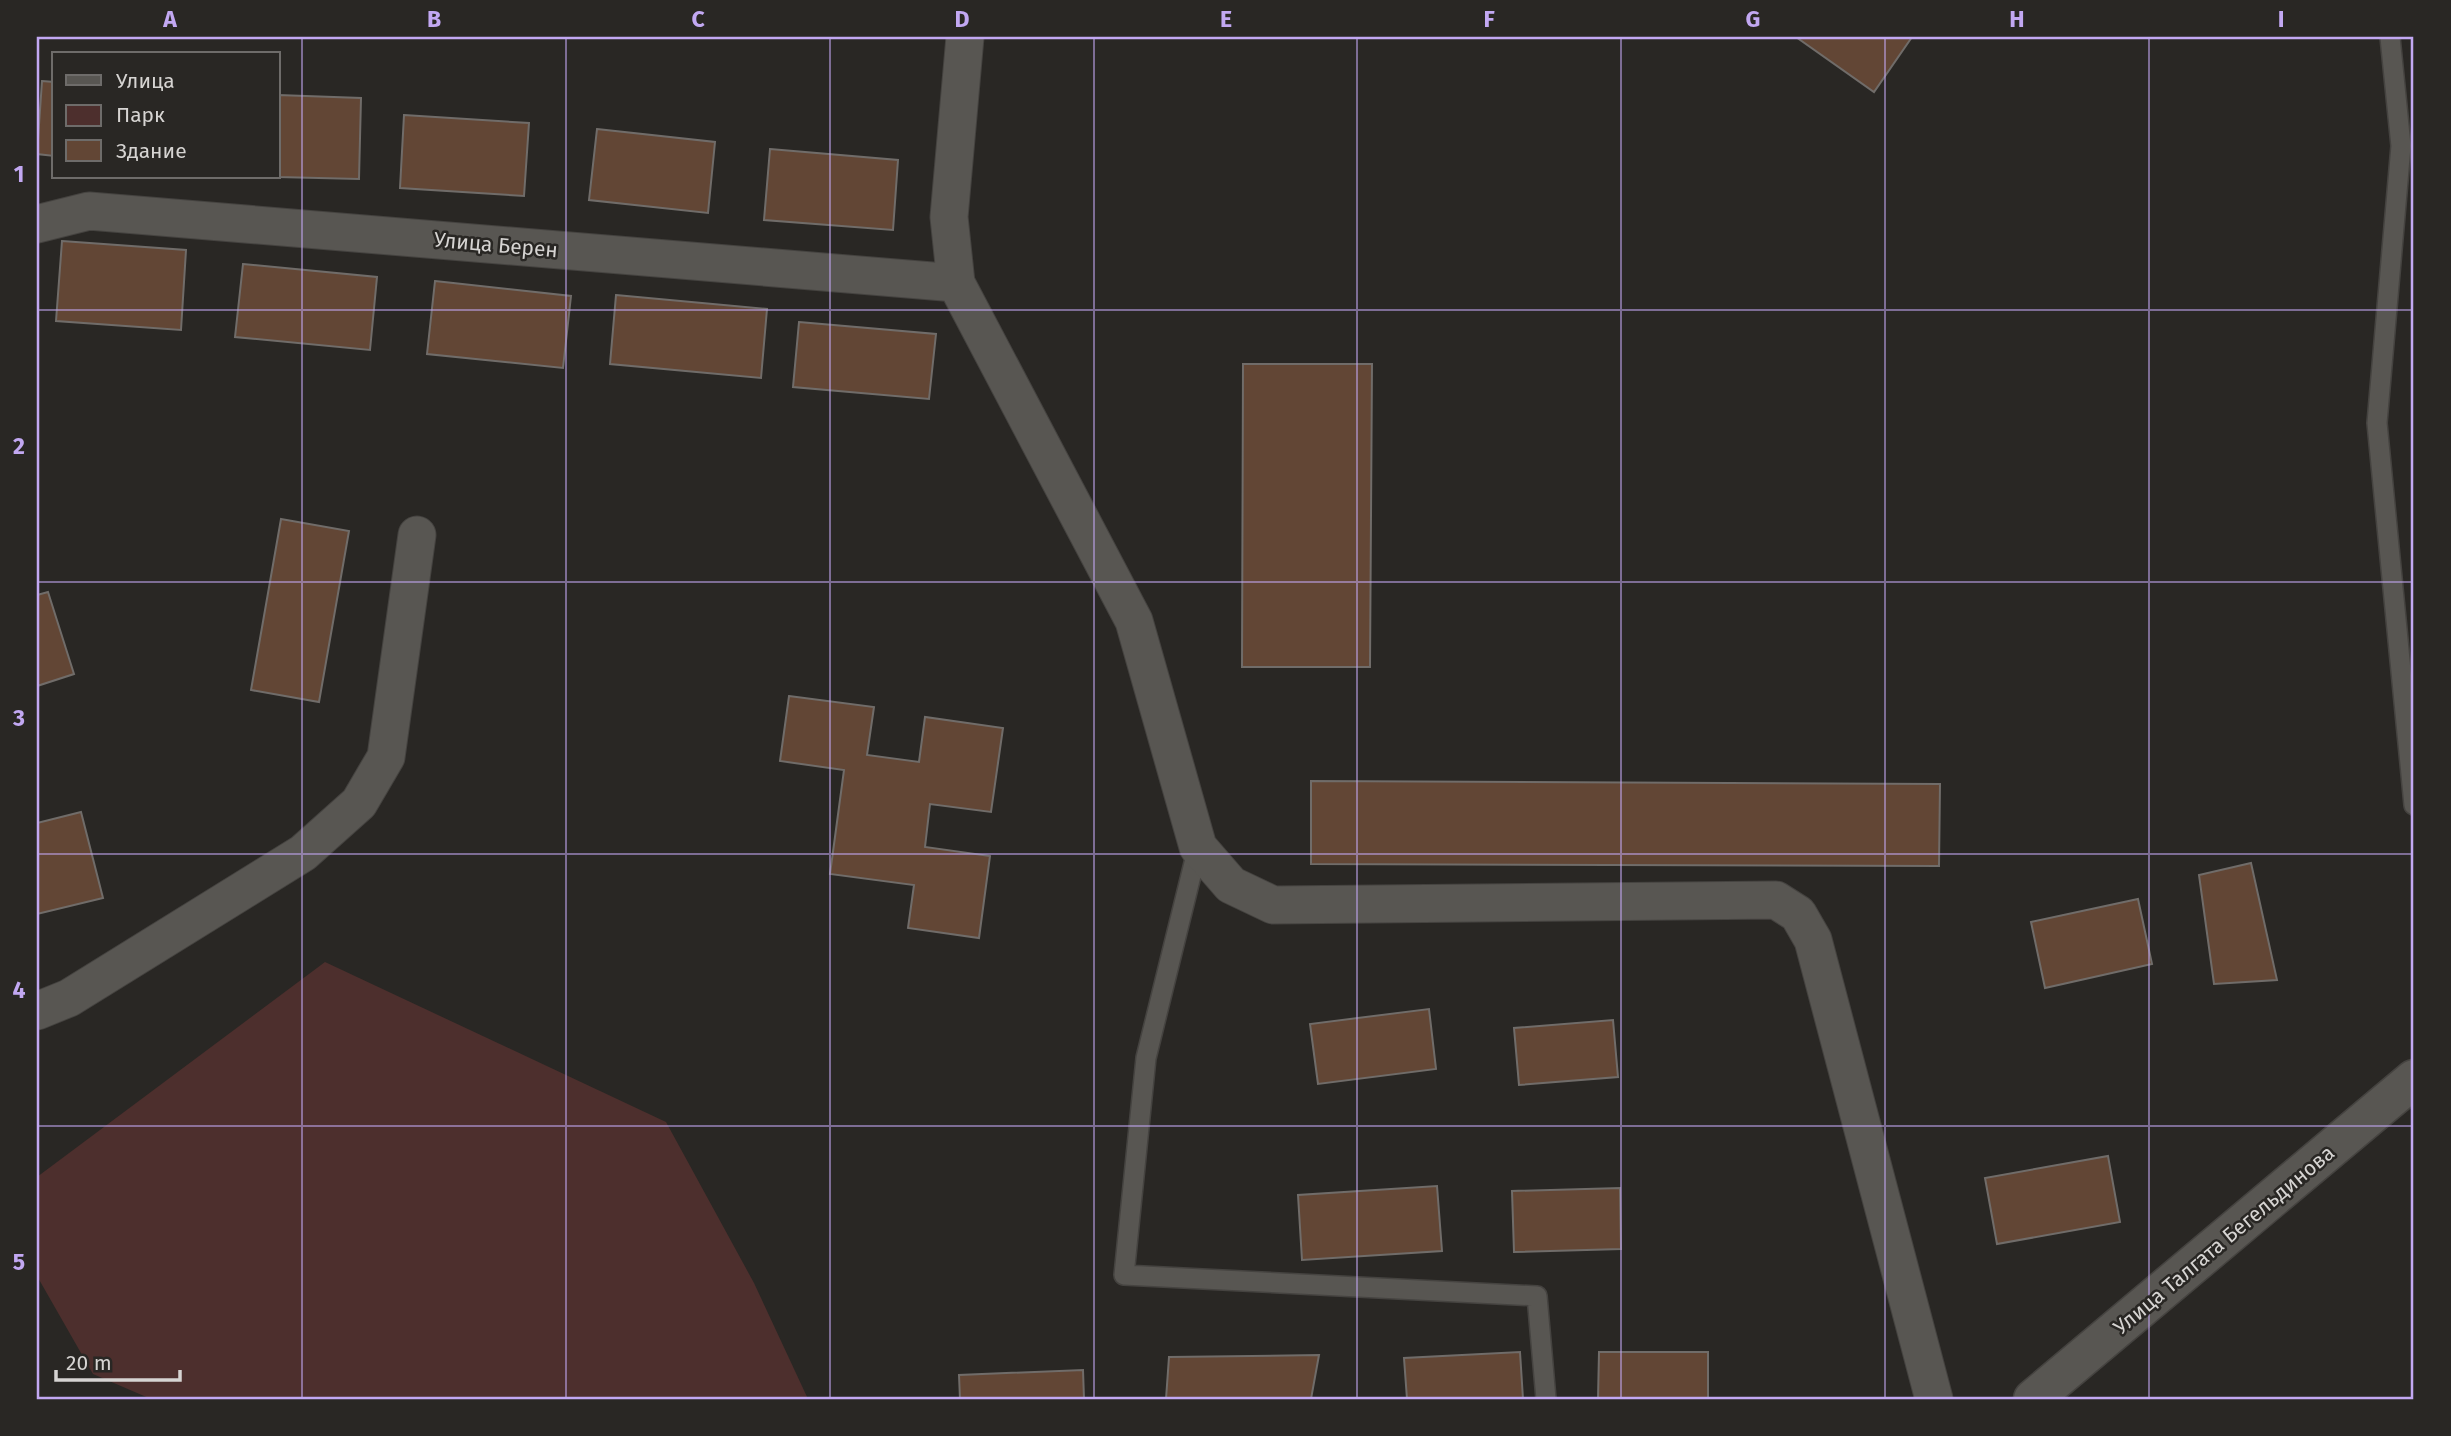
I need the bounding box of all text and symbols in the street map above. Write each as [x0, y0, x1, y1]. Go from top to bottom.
text: A [162, 5, 177, 33]
text: B [427, 5, 441, 33]
text: C [691, 5, 705, 33]
text: D [955, 5, 970, 33]
text: E [1220, 5, 1232, 33]
text: F [1483, 5, 1495, 33]
text: G [1746, 5, 1760, 33]
text: H [2009, 5, 2025, 33]
text: I [2278, 5, 2284, 33]
legend [52, 52, 280, 178]
text: Улица [116, 68, 175, 94]
text: Парк [116, 102, 165, 128]
text: Здание [116, 138, 187, 164]
text: 1 [14, 160, 24, 188]
street label: Улица Берен [433, 227, 559, 263]
text: 2 [13, 432, 25, 460]
text: 3 [12, 704, 25, 732]
text: 4 [13, 976, 26, 1004]
street label: Улица Талгата Бегельдинова [2108, 1140, 2340, 1340]
text: 5 [13, 1248, 25, 1276]
scale bar [56, 1338, 180, 1382]
text: 20 m [66, 1350, 112, 1376]

